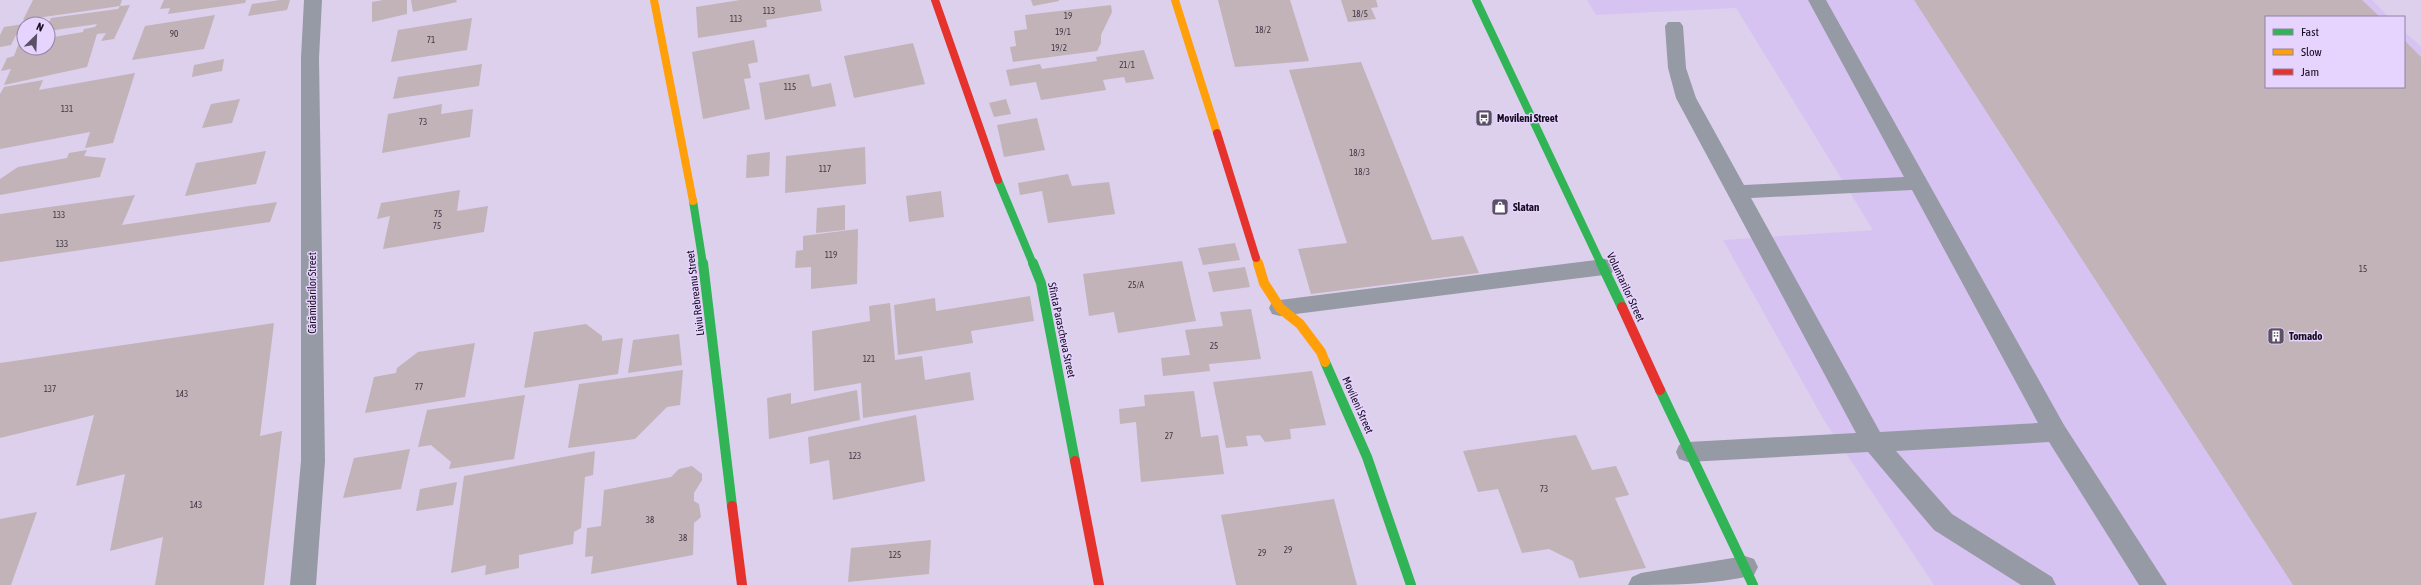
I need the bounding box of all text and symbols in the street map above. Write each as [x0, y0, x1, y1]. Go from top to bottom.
house number: 113 [763, 6, 775, 16]
house number: 18/5 [1352, 9, 1368, 19]
house number: 19 [1064, 11, 1072, 21]
house number: 113 [730, 14, 742, 24]
north arrow [16, 16, 56, 56]
legend [2265, 16, 2405, 88]
text: N [35, 20, 45, 34]
house number: 18/2 [1255, 25, 1271, 35]
text: Fast [2301, 25, 2319, 39]
house number: 19/1 [1055, 27, 1071, 37]
house number: 90 [170, 29, 178, 39]
house number: 71 [427, 35, 435, 45]
house number: 19/2 [1051, 43, 1067, 53]
text: Slow [2301, 45, 2322, 59]
house number: 21/1 [1119, 60, 1135, 70]
text: Jam [2301, 65, 2319, 79]
house number: 115 [784, 82, 796, 92]
house number: 131 [61, 104, 73, 114]
bus stop icon: Movileni Street [1474, 108, 1494, 128]
place label: Movileni Street [1497, 112, 1559, 124]
house number: 73 [419, 117, 427, 127]
house number: 18/3 [1349, 148, 1365, 158]
house number: 117 [819, 164, 831, 174]
house number: 18/3 [1354, 167, 1370, 177]
shop icon: Slatan [1490, 197, 1510, 217]
place label: Slatan [1513, 201, 1539, 213]
house number: 75 [434, 209, 442, 219]
house number: 133 [53, 210, 65, 220]
house number: 75 [433, 221, 441, 231]
house number: 133 [56, 239, 68, 249]
street label: Liviu Rebreanu Street [684, 250, 706, 336]
house number: 119 [825, 250, 837, 260]
street label: Voluntarilor Street [1605, 251, 1647, 323]
street label: Cărămidarilor Street [306, 252, 318, 334]
house number: 15 [2359, 264, 2367, 274]
house number: 25/A [1128, 280, 1145, 290]
street label: Sfînta Parascheva Street [1046, 281, 1078, 379]
building icon: Tornado [2266, 326, 2286, 346]
place label: Tornado [2289, 330, 2322, 342]
house number: 25 [1210, 341, 1218, 351]
house number: 121 [863, 354, 875, 364]
street label: Movileni Street [1340, 375, 1376, 435]
house number: 77 [415, 382, 423, 392]
house number: 137 [44, 384, 56, 394]
house number: 143 [176, 389, 188, 399]
house number: 27 [1165, 431, 1173, 441]
house number: 123 [849, 451, 861, 461]
house number: 73 [1540, 484, 1548, 494]
house number: 143 [190, 500, 202, 510]
house number: 38 [646, 515, 654, 525]
house number: 38 [679, 533, 687, 543]
house number: 29 [1284, 545, 1292, 555]
house number: 29 [1258, 548, 1266, 558]
house number: 125 [889, 550, 901, 560]

